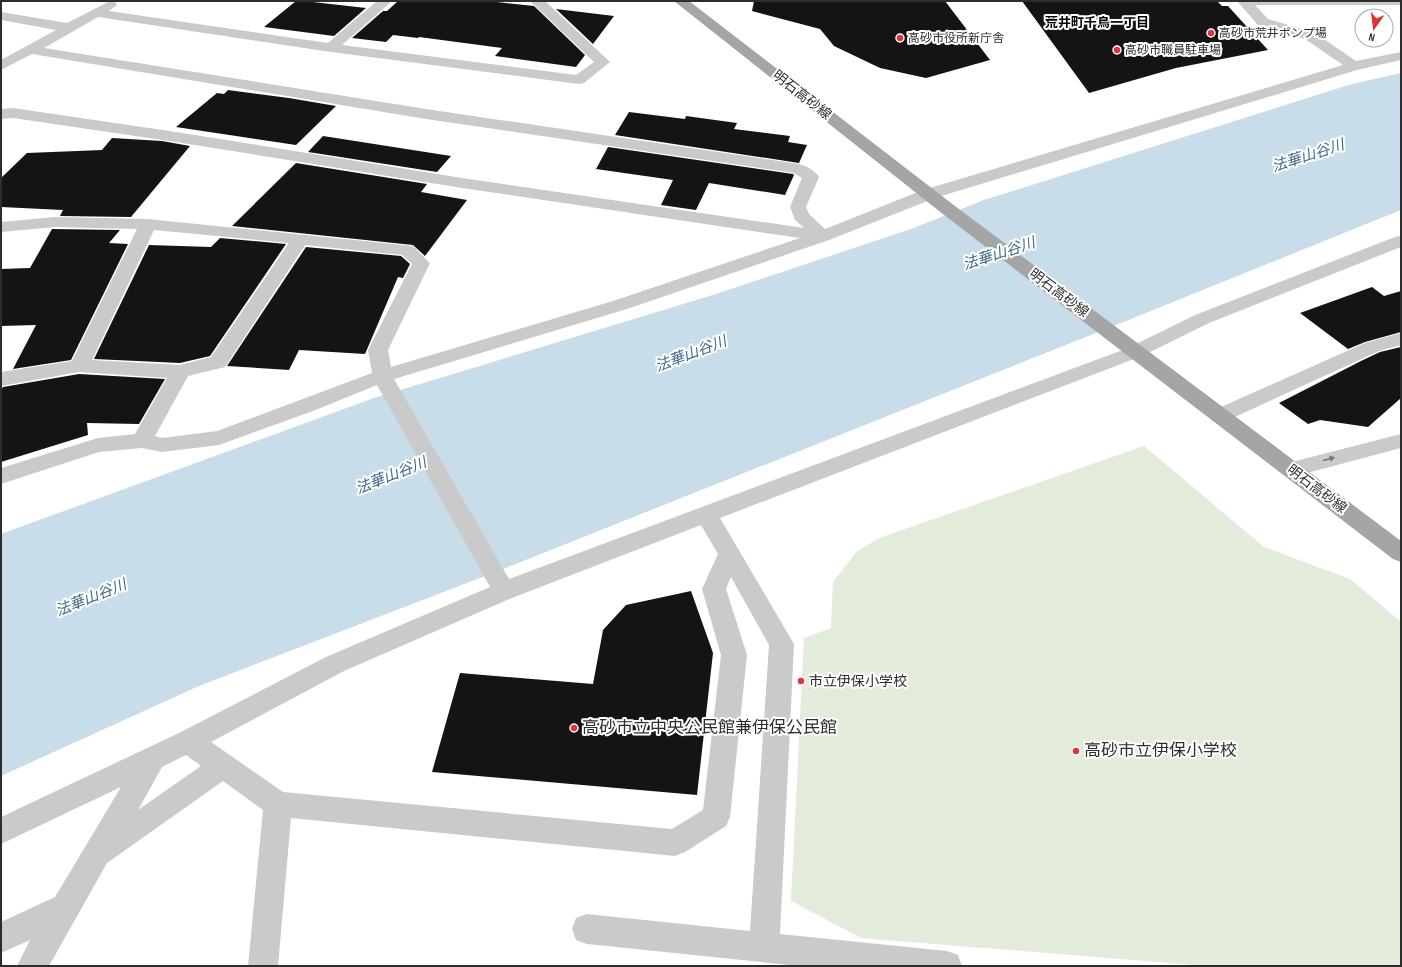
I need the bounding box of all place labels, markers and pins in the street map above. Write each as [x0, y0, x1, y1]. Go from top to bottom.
place label: 高砂市荒井ポンプ場 [1219, 26, 1327, 41]
marker: 高砂市荒井ポンプ場 [1206, 28, 1216, 38]
place label: 高砂市役所新庁舎 [908, 31, 1004, 46]
marker: 高砂市役所新庁舎 [895, 33, 905, 43]
place label: 高砂市職員駐車場 [1125, 43, 1221, 58]
marker: 高砂市職員駐車場 [1112, 45, 1122, 55]
place label: 市立伊保小学校 [809, 673, 907, 690]
marker: 市立伊保小学校 [796, 676, 806, 686]
place label: 高砂市立中央公民館兼伊保公民館 [582, 718, 837, 738]
marker: 高砂市立中央公民館兼伊保公民館 [569, 723, 579, 733]
place label: 高砂市立伊保小学校 [1084, 741, 1237, 761]
marker: 高砂市立伊保小学校 [1071, 746, 1081, 756]

